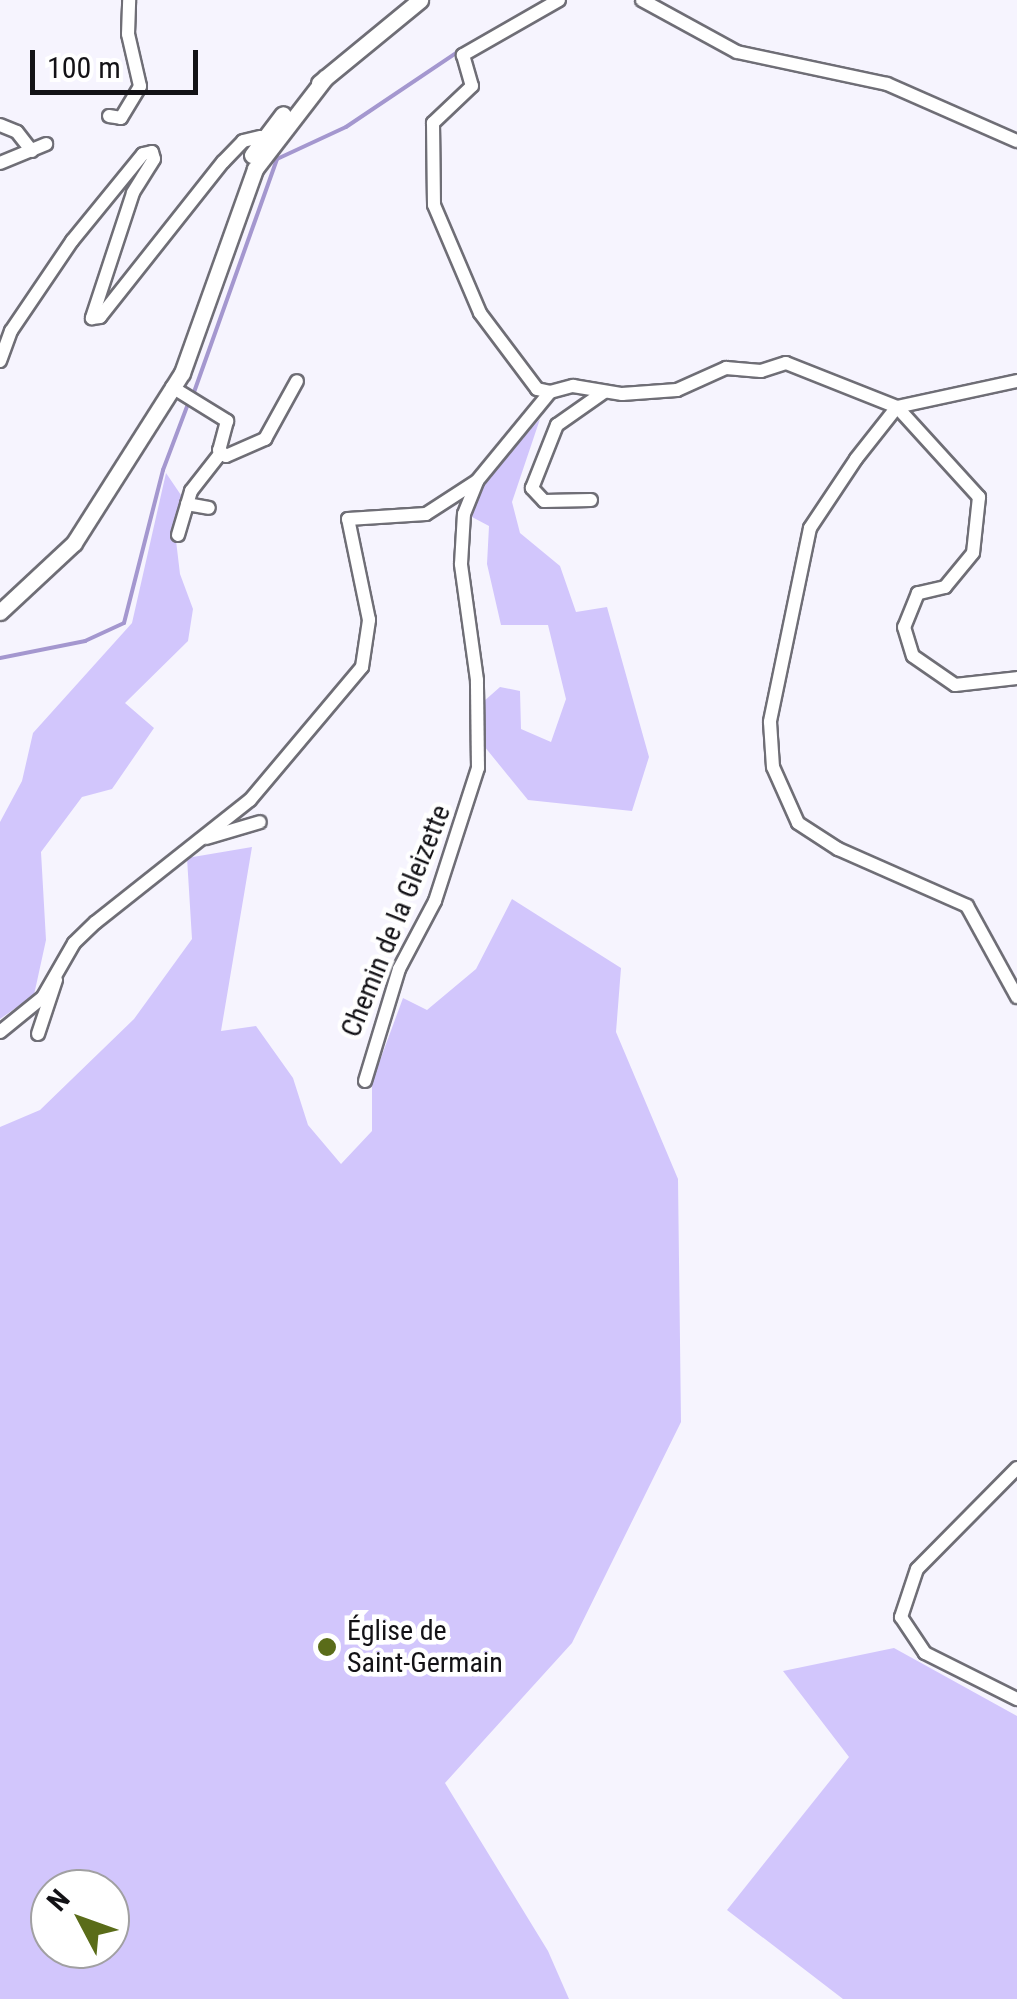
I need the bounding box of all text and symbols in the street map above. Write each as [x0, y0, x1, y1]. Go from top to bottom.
scale bar [35, 30, 202, 92]
text: 100 m [47, 50, 121, 85]
street label: Chemin de la Gleizette [334, 800, 458, 1042]
place label: Église de Saint-Germain [347, 1614, 503, 1680]
marker: Église de Saint-Germain [316, 1636, 338, 1658]
north arrow [30, 1869, 130, 1969]
text: N [40, 1883, 77, 1918]

